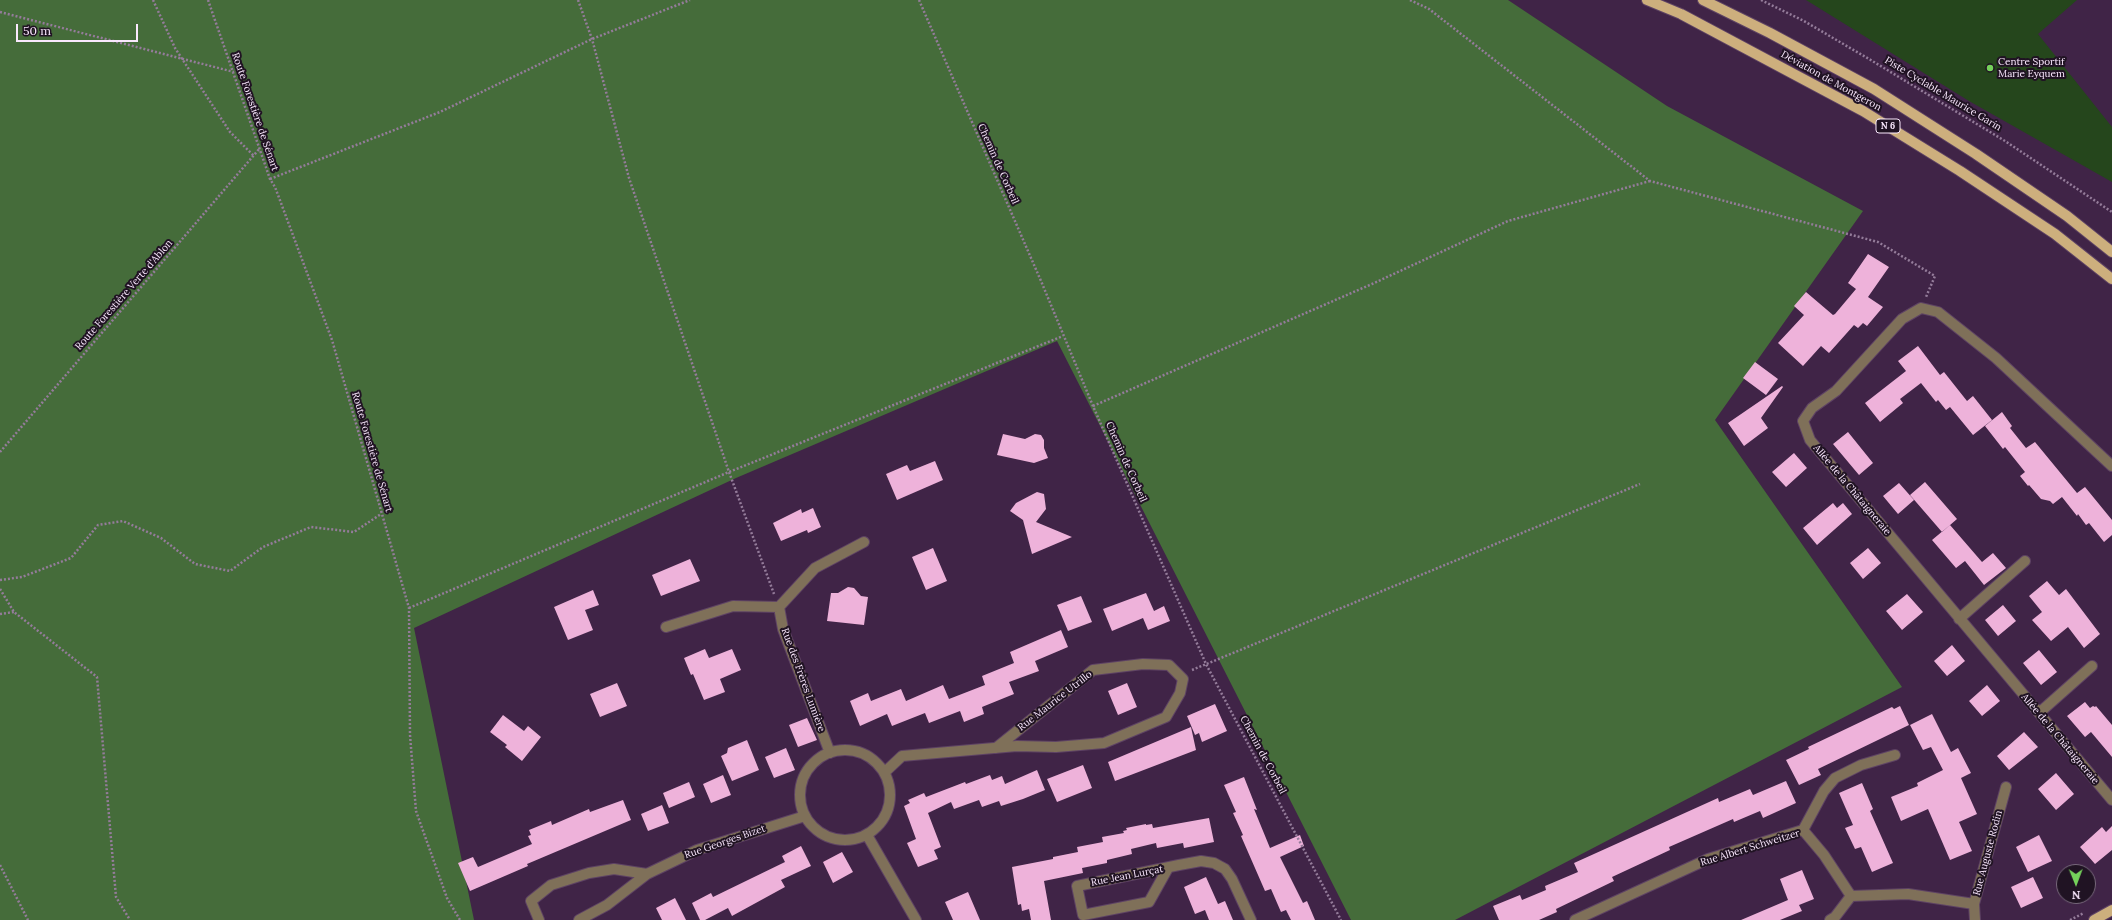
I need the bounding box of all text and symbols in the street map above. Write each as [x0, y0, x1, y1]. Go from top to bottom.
scale bar [18, 16, 140, 42]
text: 50 m [23, 23, 51, 38]
street label: Déviation de Montgeron [1779, 48, 1883, 114]
street label: Route Forestière de Sénart [229, 51, 281, 173]
street label: Piste Cyclable Maurice Garin [1882, 54, 2004, 134]
place label: Centre Sportif Marie Eyquem [1998, 56, 2065, 80]
marker: Centre Sportif Marie Eyquem [1985, 63, 1995, 73]
road number: N 6 [1876, 119, 1900, 133]
street label: Chemin de Corbeil [975, 122, 1021, 206]
street label: Route Forestière Verte d'Ablon [73, 237, 175, 353]
street label: Route Forestière de Sénart [349, 391, 395, 513]
street label: Chemin de Corbeil [1103, 420, 1149, 504]
street label: Allée de la Châtaigneraie [1811, 442, 1893, 538]
street label: Rue des Frères Lumière [779, 626, 827, 734]
street label: Rue Maurice Utrillo [1016, 668, 1094, 734]
street label: Allée de la Châtaigneraie [2019, 691, 2101, 787]
street label: Chemin de Corbeil [1237, 714, 1289, 796]
street label: Rue Auguste Rodin [1971, 809, 2005, 897]
street label: Rue Georges Bizet [683, 823, 767, 861]
street label: Rue Albert Schweitzer [1699, 827, 1801, 869]
street label: Rue Jean Lurçat [1090, 863, 1164, 889]
north arrow [2056, 864, 2096, 904]
text: N [2072, 888, 2081, 902]

